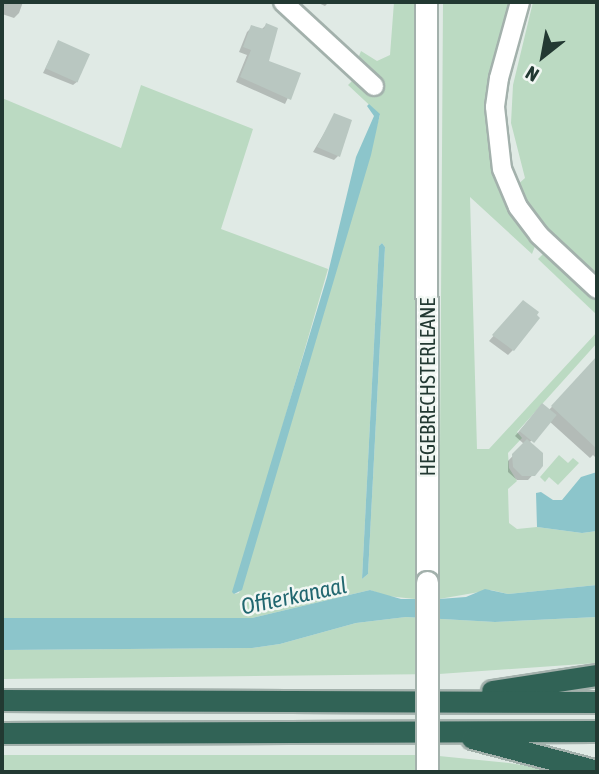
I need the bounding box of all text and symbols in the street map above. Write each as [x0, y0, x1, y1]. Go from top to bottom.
north arrow [508, 21, 578, 91]
text: N [522, 62, 543, 86]
street label: HEGEBRECHSTERLEANE [414, 298, 440, 476]
water label: Offierkanaal [239, 571, 349, 621]

